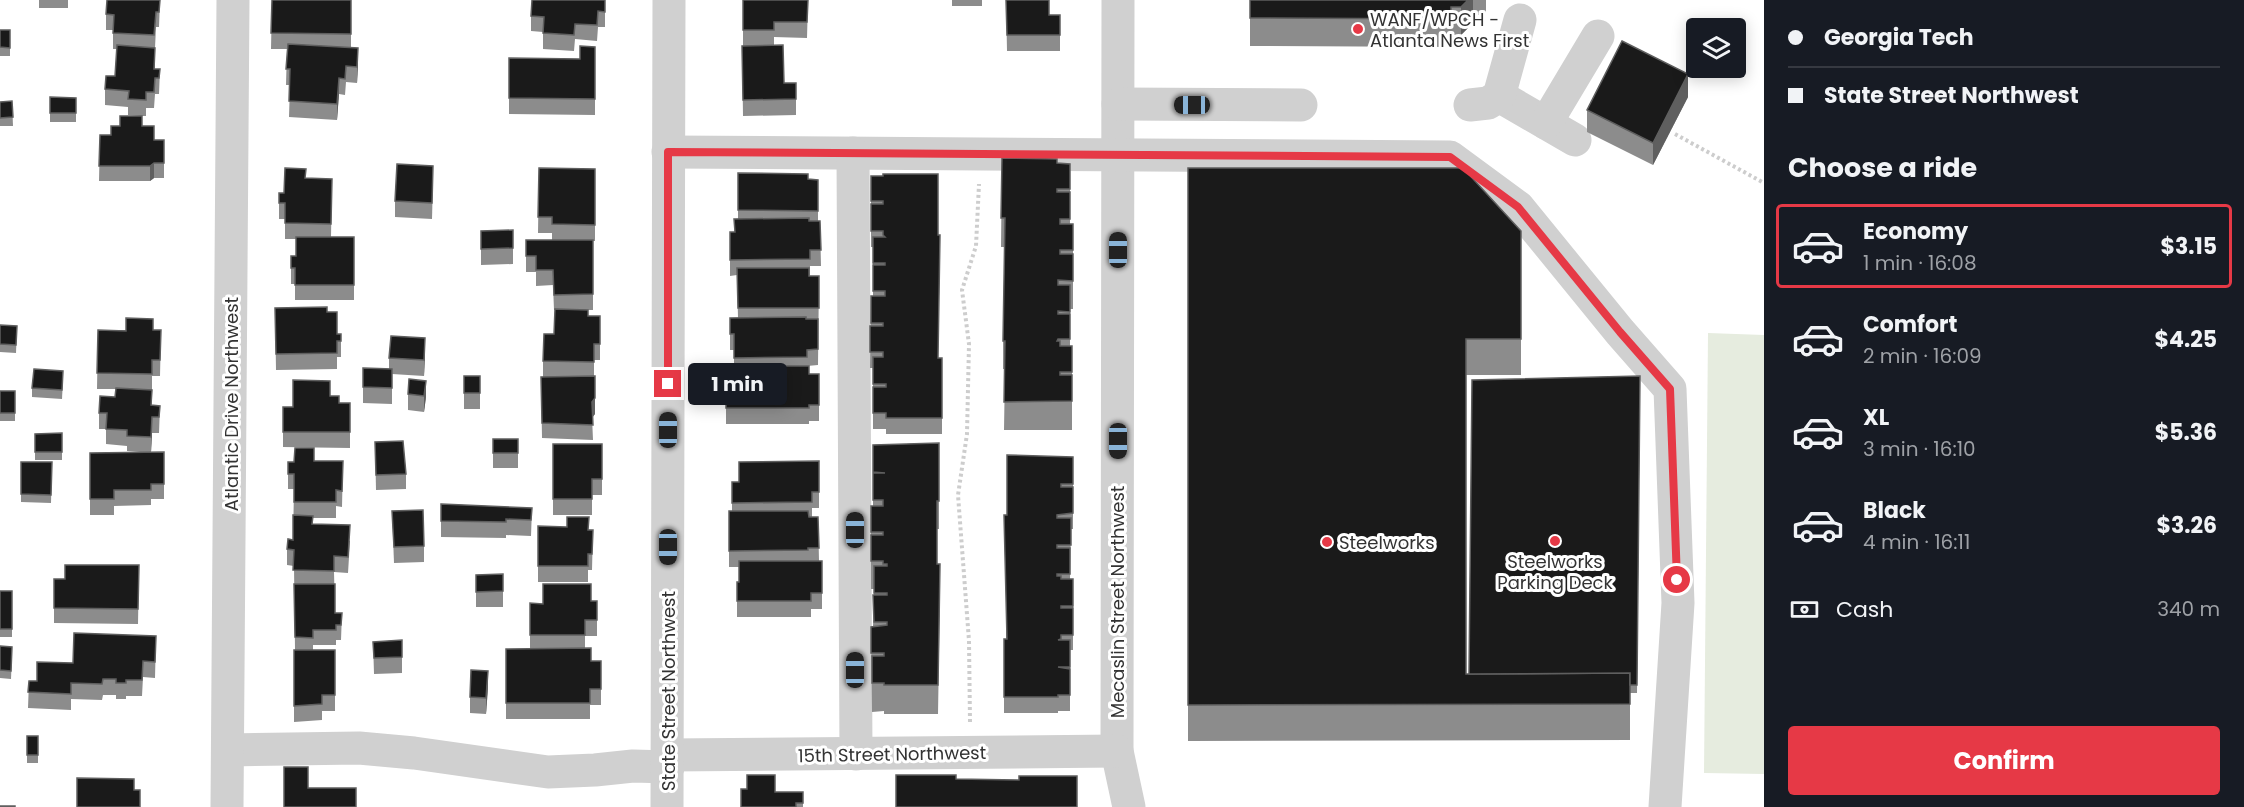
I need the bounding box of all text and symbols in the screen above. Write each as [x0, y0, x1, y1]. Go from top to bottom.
place label: WANF/WPCH - Atlanta News First [1370, 7, 1529, 53]
map controls [1686, 18, 1746, 78]
button: layers [1686, 18, 1746, 78]
marker: WANF/WPCH - Atlanta News First [1351, 22, 1365, 36]
text: Georgia Tech [1824, 22, 1973, 53]
text: State Street Northwest [1824, 80, 2079, 111]
car [1174, 96, 1210, 114]
text: Choose a ride [1788, 149, 1977, 186]
text: Economy [1863, 216, 1968, 247]
icon: car [1791, 219, 1845, 273]
text: $3.15 [2160, 231, 2217, 262]
car [1109, 232, 1127, 268]
text: 1 min · 16:08 [1863, 249, 1977, 277]
street label: Atlantic Drive Northwest [219, 297, 244, 511]
text: Comfort [1863, 309, 1957, 340]
icon: car [1791, 312, 1845, 366]
text: $4.25 [2155, 324, 2217, 355]
text: 2 min · 16:09 [1863, 342, 1982, 370]
callout: 1 min [689, 363, 788, 405]
route end [654, 370, 681, 397]
text: 1 min [711, 370, 764, 398]
text: XL [1863, 402, 1889, 433]
icon: car [1791, 405, 1845, 459]
car [659, 412, 677, 448]
text: $5.36 [2155, 417, 2217, 448]
car [1109, 423, 1127, 459]
text: 3 min · 16:10 [1863, 435, 1976, 463]
street label: Mecaslin Street Northwest [1105, 486, 1130, 718]
text: Black [1863, 495, 1926, 526]
icon: car [1791, 498, 1845, 552]
text: $3.26 [2156, 510, 2217, 541]
car [846, 512, 864, 548]
text: 4 min · 16:11 [1863, 528, 1970, 556]
car [659, 529, 677, 565]
place label: Steelworks [1339, 530, 1435, 555]
marker: Steelworks Parking Deck [1548, 534, 1562, 548]
marker: Steelworks [1320, 535, 1334, 549]
place label: Steelworks Parking Deck [1497, 549, 1614, 595]
route start [1663, 566, 1690, 593]
street label: State Street Northwest [656, 591, 681, 791]
icon: cash [1788, 593, 1821, 626]
text: Cash [1836, 594, 1893, 625]
text: 340 m [2157, 595, 2220, 623]
car [846, 652, 864, 688]
button: Confirm [1788, 726, 2220, 795]
street label: 15th Street Northwest [798, 740, 986, 768]

